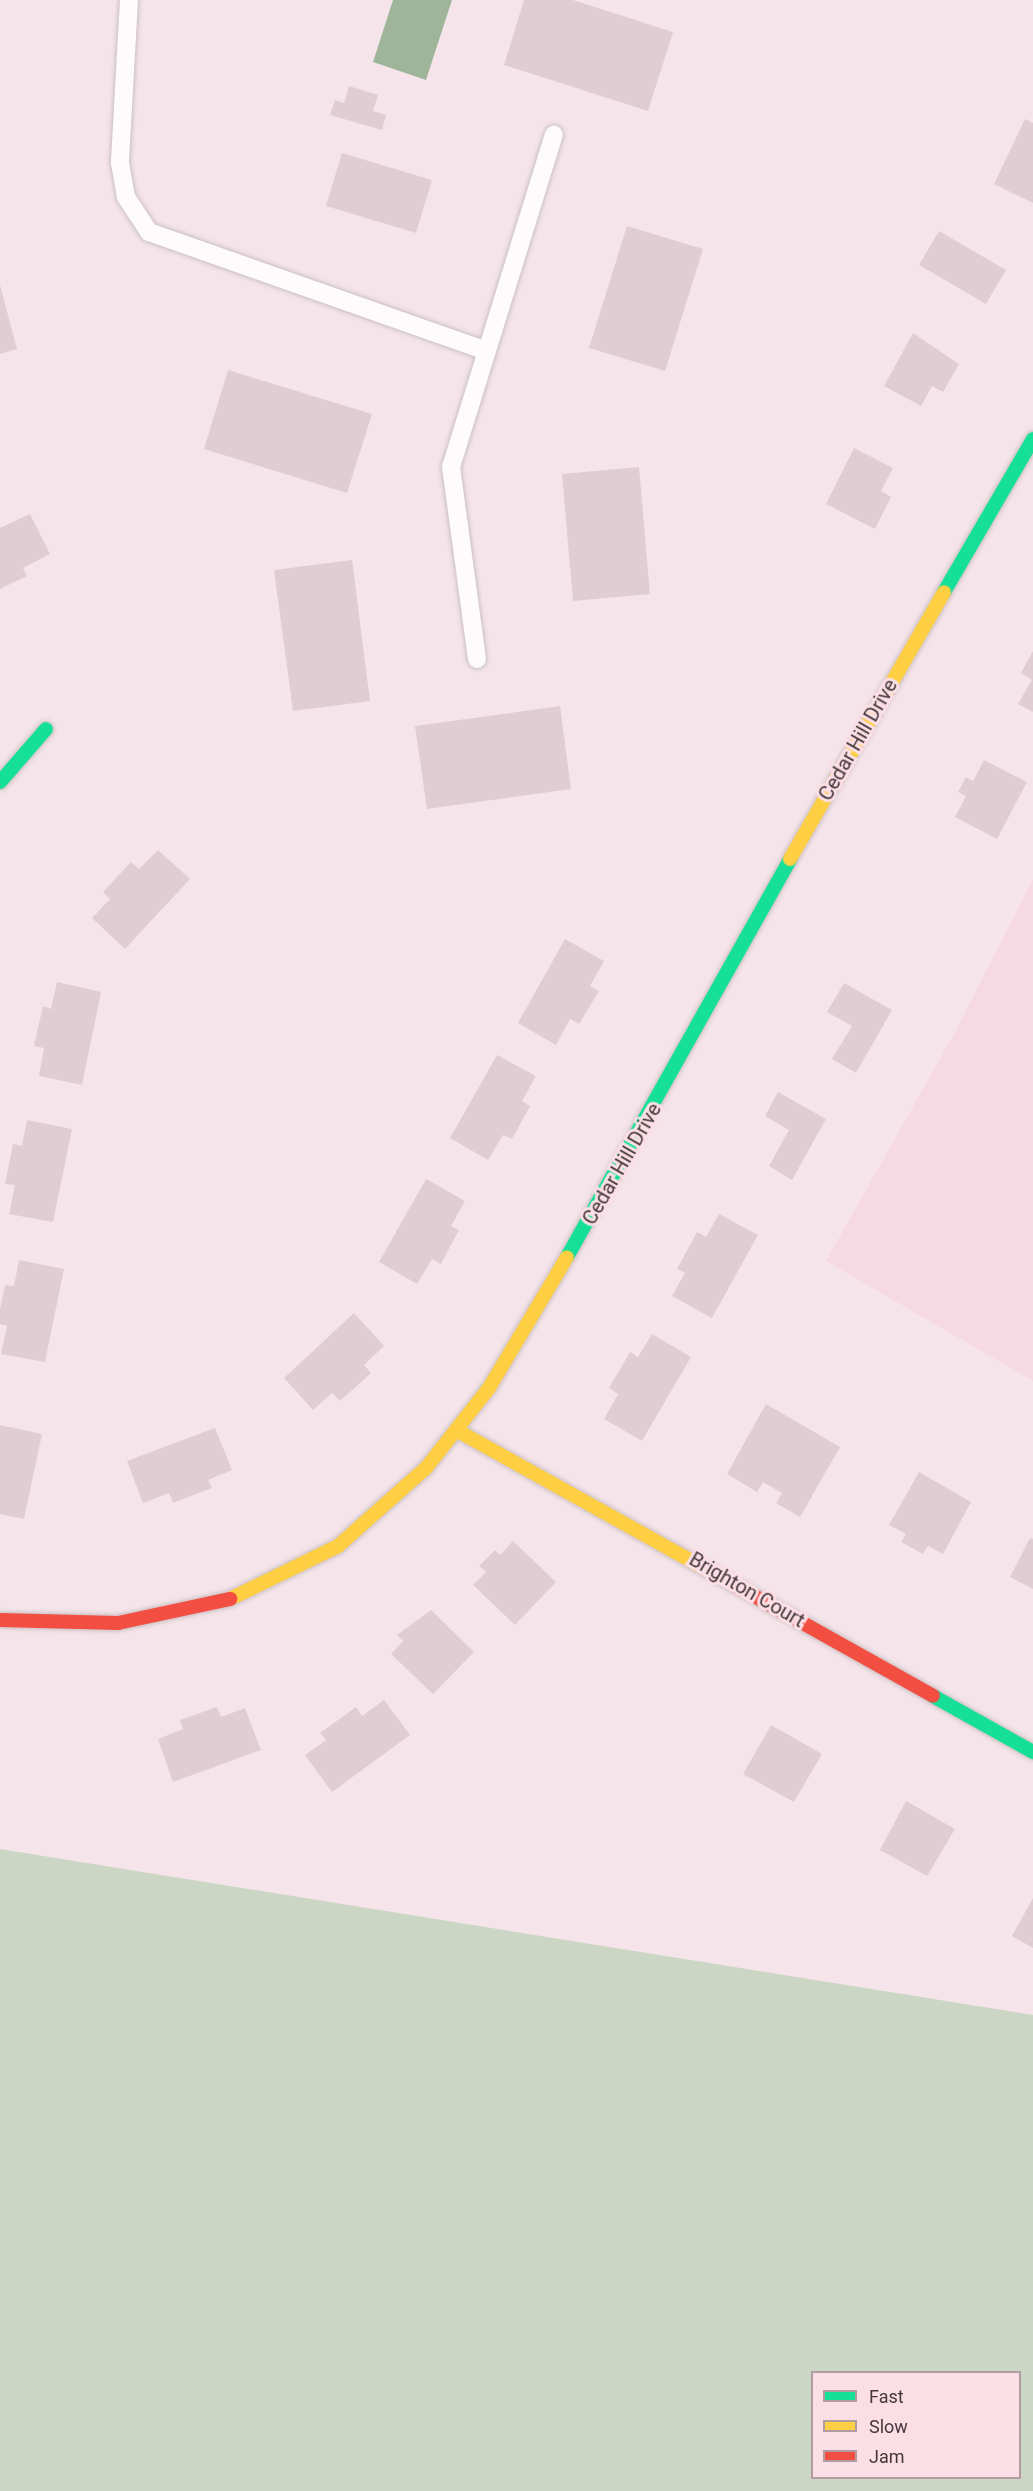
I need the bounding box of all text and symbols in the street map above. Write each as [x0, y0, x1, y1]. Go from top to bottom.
street label: Cedar Hill Drive [814, 675, 902, 805]
street label: Cedar Hill Drive [578, 1099, 666, 1229]
street label: Brighton Court [685, 1547, 809, 1633]
legend [811, 2371, 1021, 2479]
text: Fast [869, 2386, 904, 2407]
text: Slow [869, 2416, 908, 2437]
text: Jam [869, 2446, 905, 2467]

